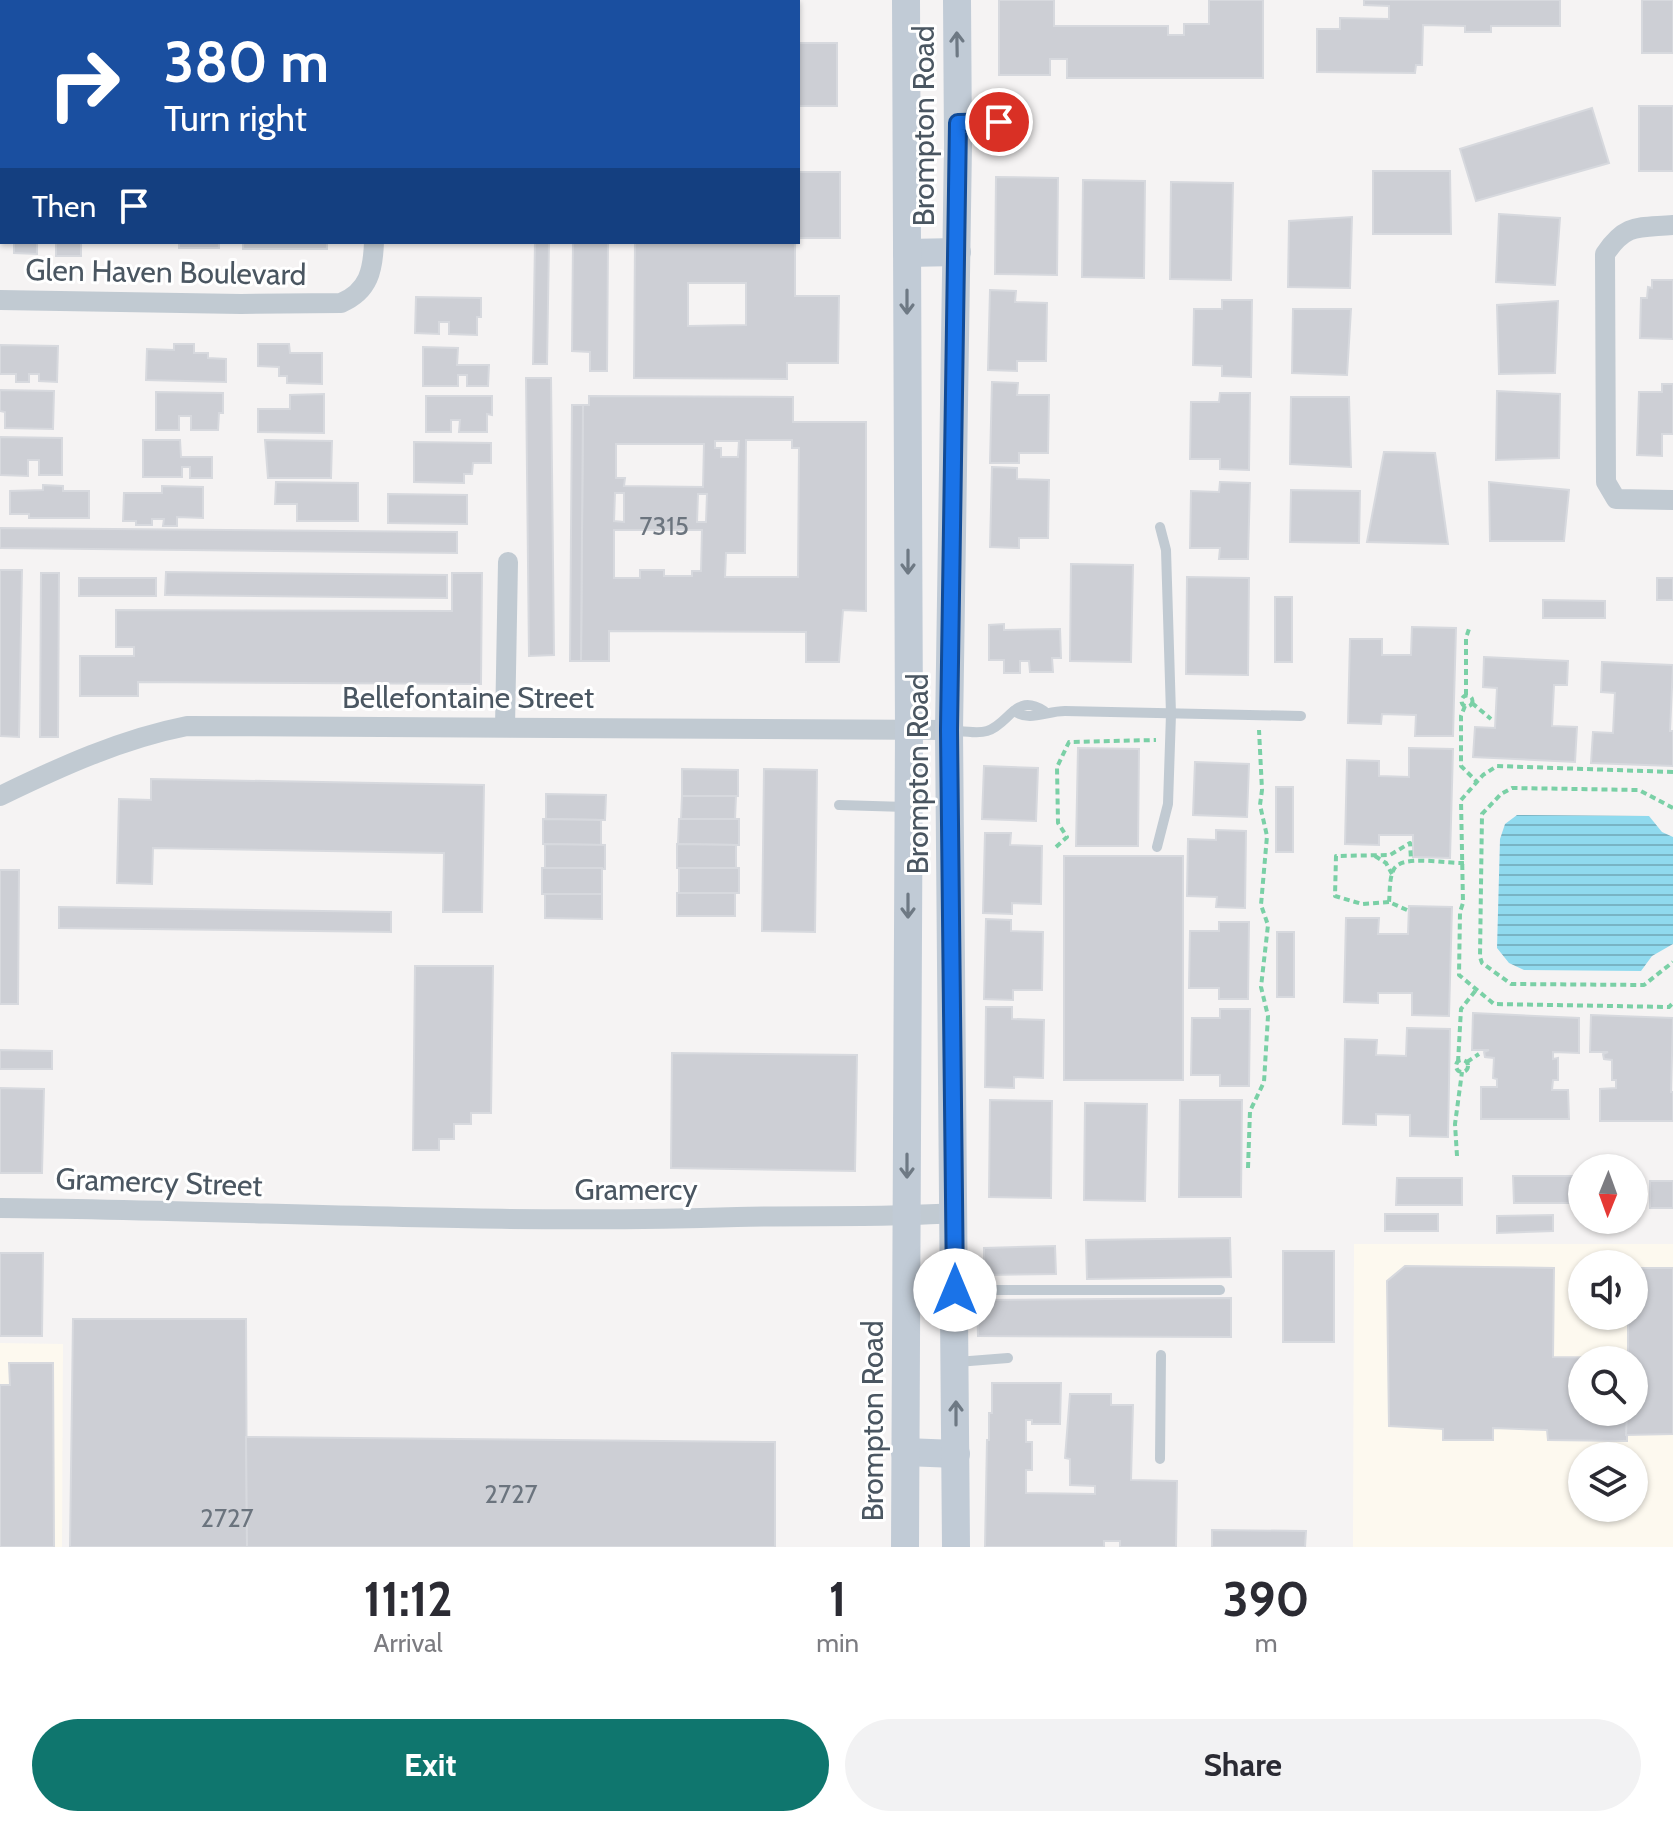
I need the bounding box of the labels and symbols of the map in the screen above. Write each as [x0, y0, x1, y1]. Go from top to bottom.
street label: Brompton Road [905, 25, 942, 227]
one-way arrow [950, 31, 965, 58]
pin [965, 88, 1033, 156]
street label: Glen Haven Boulevard [25, 251, 307, 293]
one-way arrow [899, 288, 915, 315]
house number: 7315 [639, 510, 689, 542]
one-way arrow [900, 548, 916, 575]
street label: Brompton Road [899, 673, 936, 875]
street label: Bellefontaine Street [342, 679, 594, 716]
one-way arrow [900, 892, 916, 919]
one-way arrow [899, 1152, 915, 1179]
north arrow [1568, 1154, 1648, 1234]
street label: Gramercy Street [55, 1160, 263, 1204]
street label: Gramercy [574, 1171, 698, 1208]
position arrow [913, 1248, 997, 1332]
street label: Brompton Road [854, 1320, 891, 1522]
one-way arrow [948, 1400, 964, 1427]
house number: 2727 [484, 1478, 538, 1510]
house number: 2727 [200, 1502, 254, 1534]

